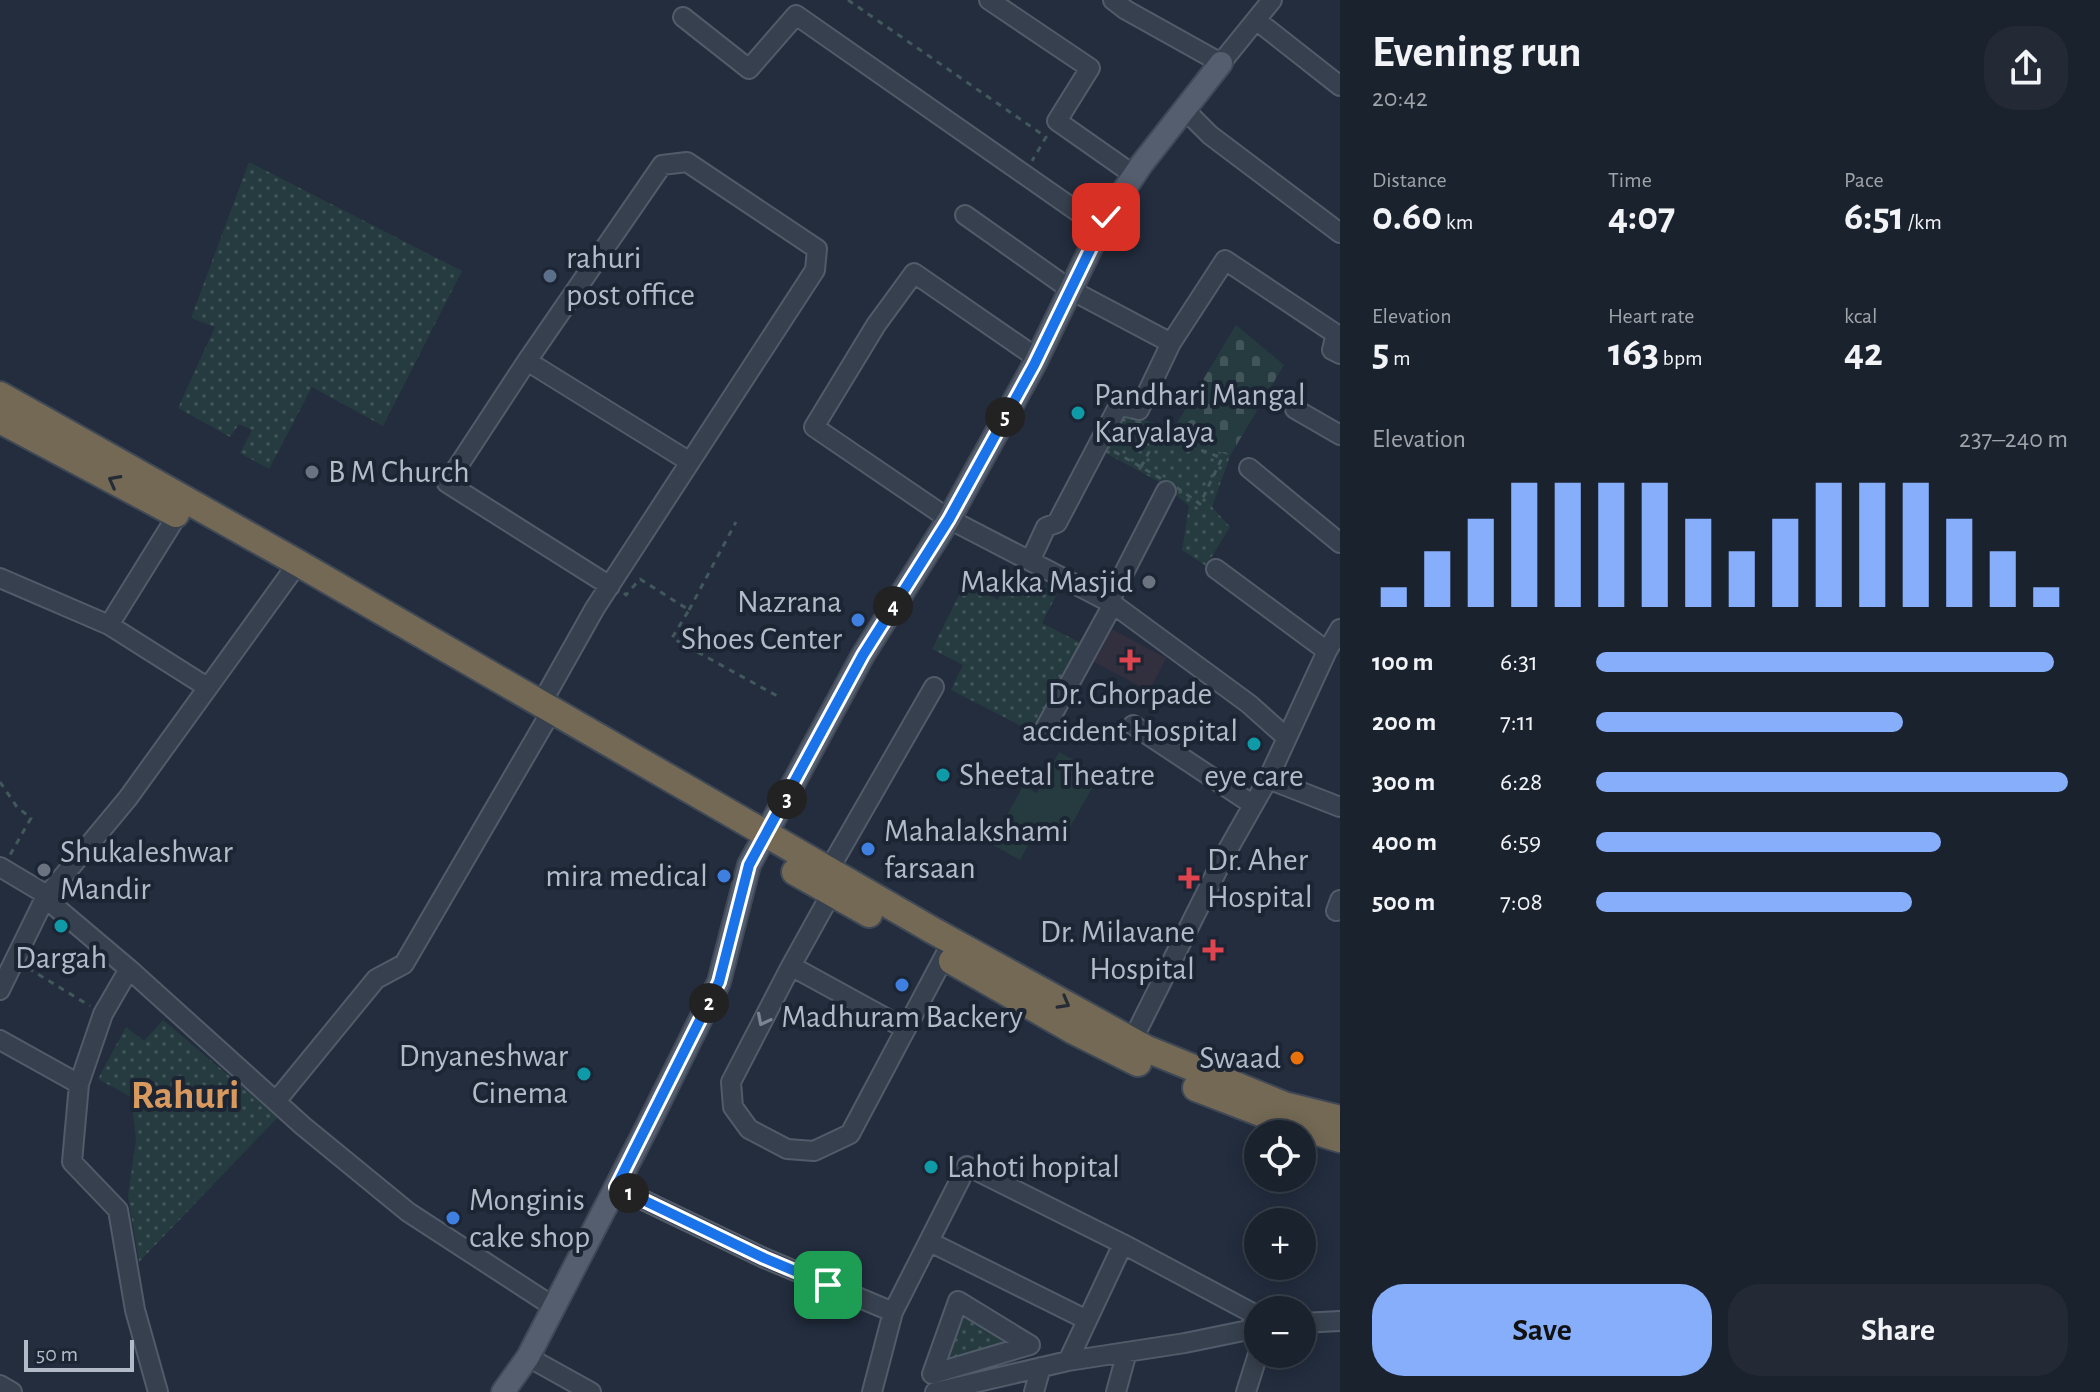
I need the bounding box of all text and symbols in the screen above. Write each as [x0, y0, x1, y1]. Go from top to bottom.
button: share [1984, 26, 2068, 110]
text: Evening run [1372, 31, 1581, 75]
text: 20:42 [1372, 85, 1428, 111]
text: Distance [1372, 169, 1447, 191]
text: Time [1608, 169, 1652, 191]
text: Pace [1844, 169, 1884, 191]
pin [1072, 183, 1140, 251]
icon: check [1084, 195, 1128, 239]
text: 0.60 [1372, 197, 1442, 237]
text: 4:07 [1608, 197, 1675, 237]
text: 6:51 [1844, 197, 1904, 237]
text: km [1442, 211, 1473, 233]
text: /km [1904, 211, 1942, 233]
place label: rahuri post office [566, 242, 695, 311]
marker: rahuri post office [541, 267, 559, 285]
text: Elevation [1372, 305, 1452, 327]
text: Heart rate [1608, 305, 1694, 327]
text: kcal [1844, 305, 1878, 327]
text: 5 [1372, 333, 1389, 373]
text: 163 [1608, 333, 1659, 373]
text: 42 [1844, 333, 1883, 373]
text: m [1389, 347, 1411, 369]
text: bpm [1659, 347, 1703, 369]
place label: Pandhari Mangal Karyalaya [1094, 379, 1306, 448]
pin: 5 [985, 397, 1025, 437]
marker: Pandhari Mangal Karyalaya [1069, 404, 1087, 422]
text: 5 [1000, 406, 1010, 428]
text: Elevation [1372, 426, 1466, 452]
text: 237–240 m [1959, 426, 2068, 452]
place label: B M Church [328, 456, 470, 488]
marker: B M Church [303, 463, 321, 481]
one-way arrow [108, 475, 123, 490]
place label: Makka Masjid [960, 566, 1133, 598]
marker: Makka Masjid [1140, 573, 1158, 591]
place label: Nazrana Shoes Center [681, 586, 843, 655]
pin: 4 [873, 586, 913, 626]
text: 4 [887, 595, 899, 617]
marker: Nazrana Shoes Center [849, 611, 867, 629]
marker: Dr. Ghorpade accident Hospital [1119, 649, 1141, 671]
text: 100 m [1372, 649, 1433, 675]
text: 6:31 [1500, 649, 1538, 675]
place label: Dr. Ghorpade accident Hospital [1022, 678, 1238, 747]
text: 200 m [1372, 709, 1436, 735]
text: 7:11 [1500, 709, 1535, 735]
marker: eye care [1245, 735, 1263, 753]
place label: Sheetal Theatre [959, 759, 1155, 791]
place label: eye care [1204, 760, 1304, 792]
marker: Sheetal Theatre [934, 766, 952, 784]
text: 300 m [1372, 769, 1435, 795]
text: 6:28 [1500, 769, 1542, 795]
pin: 3 [767, 779, 807, 819]
text: 3 [782, 788, 792, 810]
place label: Mahalakshami farsaan [884, 815, 1069, 884]
text: 400 m [1372, 829, 1437, 855]
text: 6:59 [1500, 829, 1541, 855]
place label: Shukaleshwar Mandir [60, 836, 234, 905]
marker: Mahalakshami farsaan [859, 840, 877, 858]
place label: Dr. Aher Hospital [1207, 844, 1313, 913]
place label: mira medical [545, 860, 708, 892]
marker: Shukaleshwar Mandir [35, 861, 53, 879]
marker: mira medical [715, 867, 733, 885]
marker: Dr. Aher Hospital [1178, 867, 1200, 889]
text: 500 m [1372, 889, 1435, 915]
text: 7:08 [1500, 889, 1543, 915]
place label: Dr. Milavane Hospital [1040, 916, 1195, 985]
marker: Dargah [52, 917, 70, 935]
marker: Dr. Milavane Hospital [1202, 939, 1224, 961]
place label: Dargah [15, 942, 107, 974]
marker: Madhuram Backery [893, 976, 911, 994]
pin: 2 [689, 983, 729, 1023]
text: 2 [704, 992, 714, 1014]
one-way arrow [1056, 994, 1070, 1009]
place label: Madhuram Backery [781, 1001, 1023, 1033]
one-way arrow [757, 1011, 773, 1026]
place label: Dnyaneshwar Cinema [399, 1040, 569, 1109]
place label: Swaad [1199, 1042, 1281, 1074]
marker: Swaad [1288, 1049, 1306, 1067]
marker: Dnyaneshwar Cinema [575, 1065, 593, 1083]
district label: Rahuri [131, 1076, 239, 1116]
map controls [1244, 1120, 1316, 1368]
button: locate [1244, 1120, 1316, 1192]
place label: Lahoti hopital [947, 1151, 1120, 1183]
marker: Lahoti hopital [922, 1158, 940, 1176]
pin: 1 [609, 1173, 649, 1213]
text: 1 [625, 1182, 633, 1204]
place label: Monginis cake shop [469, 1184, 590, 1253]
button: + [1244, 1208, 1316, 1280]
marker: Monginis cake shop [444, 1209, 462, 1227]
pin [794, 1251, 862, 1319]
icon: arrive [806, 1263, 850, 1307]
button: Save [1372, 1284, 1712, 1376]
button: Share [1728, 1284, 2068, 1376]
button: − [1244, 1296, 1316, 1368]
scale bar [24, 1336, 134, 1372]
text: 50 m [36, 1343, 78, 1365]

